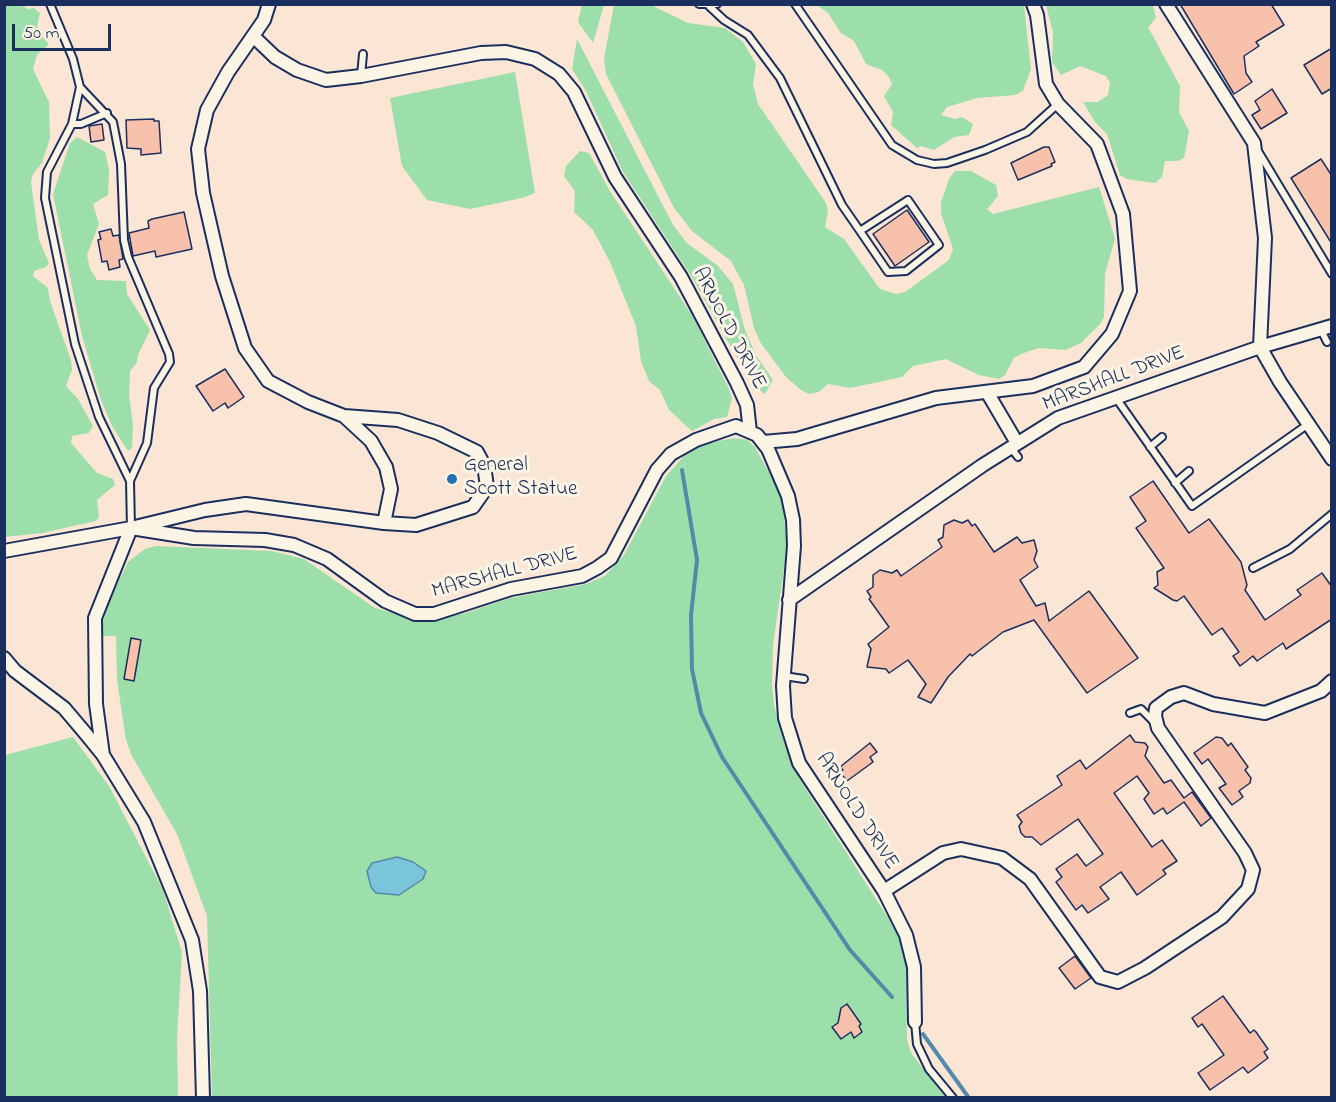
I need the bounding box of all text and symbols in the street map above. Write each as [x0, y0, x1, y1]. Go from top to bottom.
scale bar [15, 12, 114, 50]
text: 50 m [23, 21, 60, 47]
street label: ARNOLD DRIVE [685, 264, 771, 394]
street label: MARSHALL DRIVE [1039, 341, 1189, 419]
place label: General Scott Statue [464, 454, 577, 504]
marker: General Scott Statue [445, 472, 459, 486]
street label: MARSHALL DRIVE [429, 542, 581, 606]
street label: ARNOLD DRIVE [809, 749, 903, 875]

